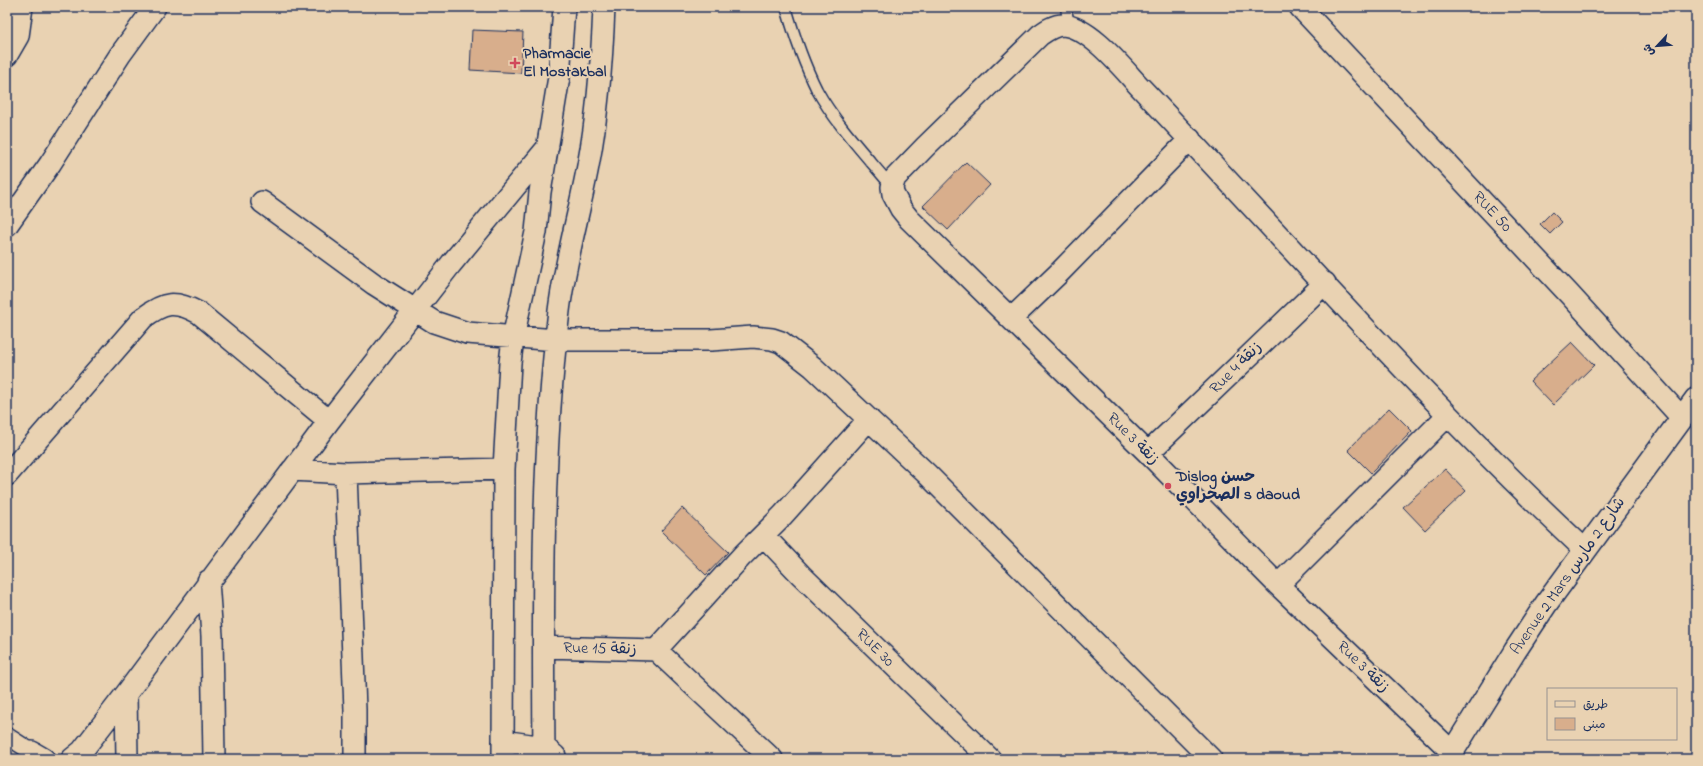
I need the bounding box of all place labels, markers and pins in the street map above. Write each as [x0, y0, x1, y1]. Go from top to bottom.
place label: Pharmacie El Mostakbal [523, 42, 607, 84]
marker: Pharmacie El Mostakbal [510, 58, 520, 68]
place label: Dislog حسن الصحراوي s daoud [1175, 465, 1300, 507]
marker: Dislog حسن الصحراوي s daoud [1163, 481, 1173, 491]

